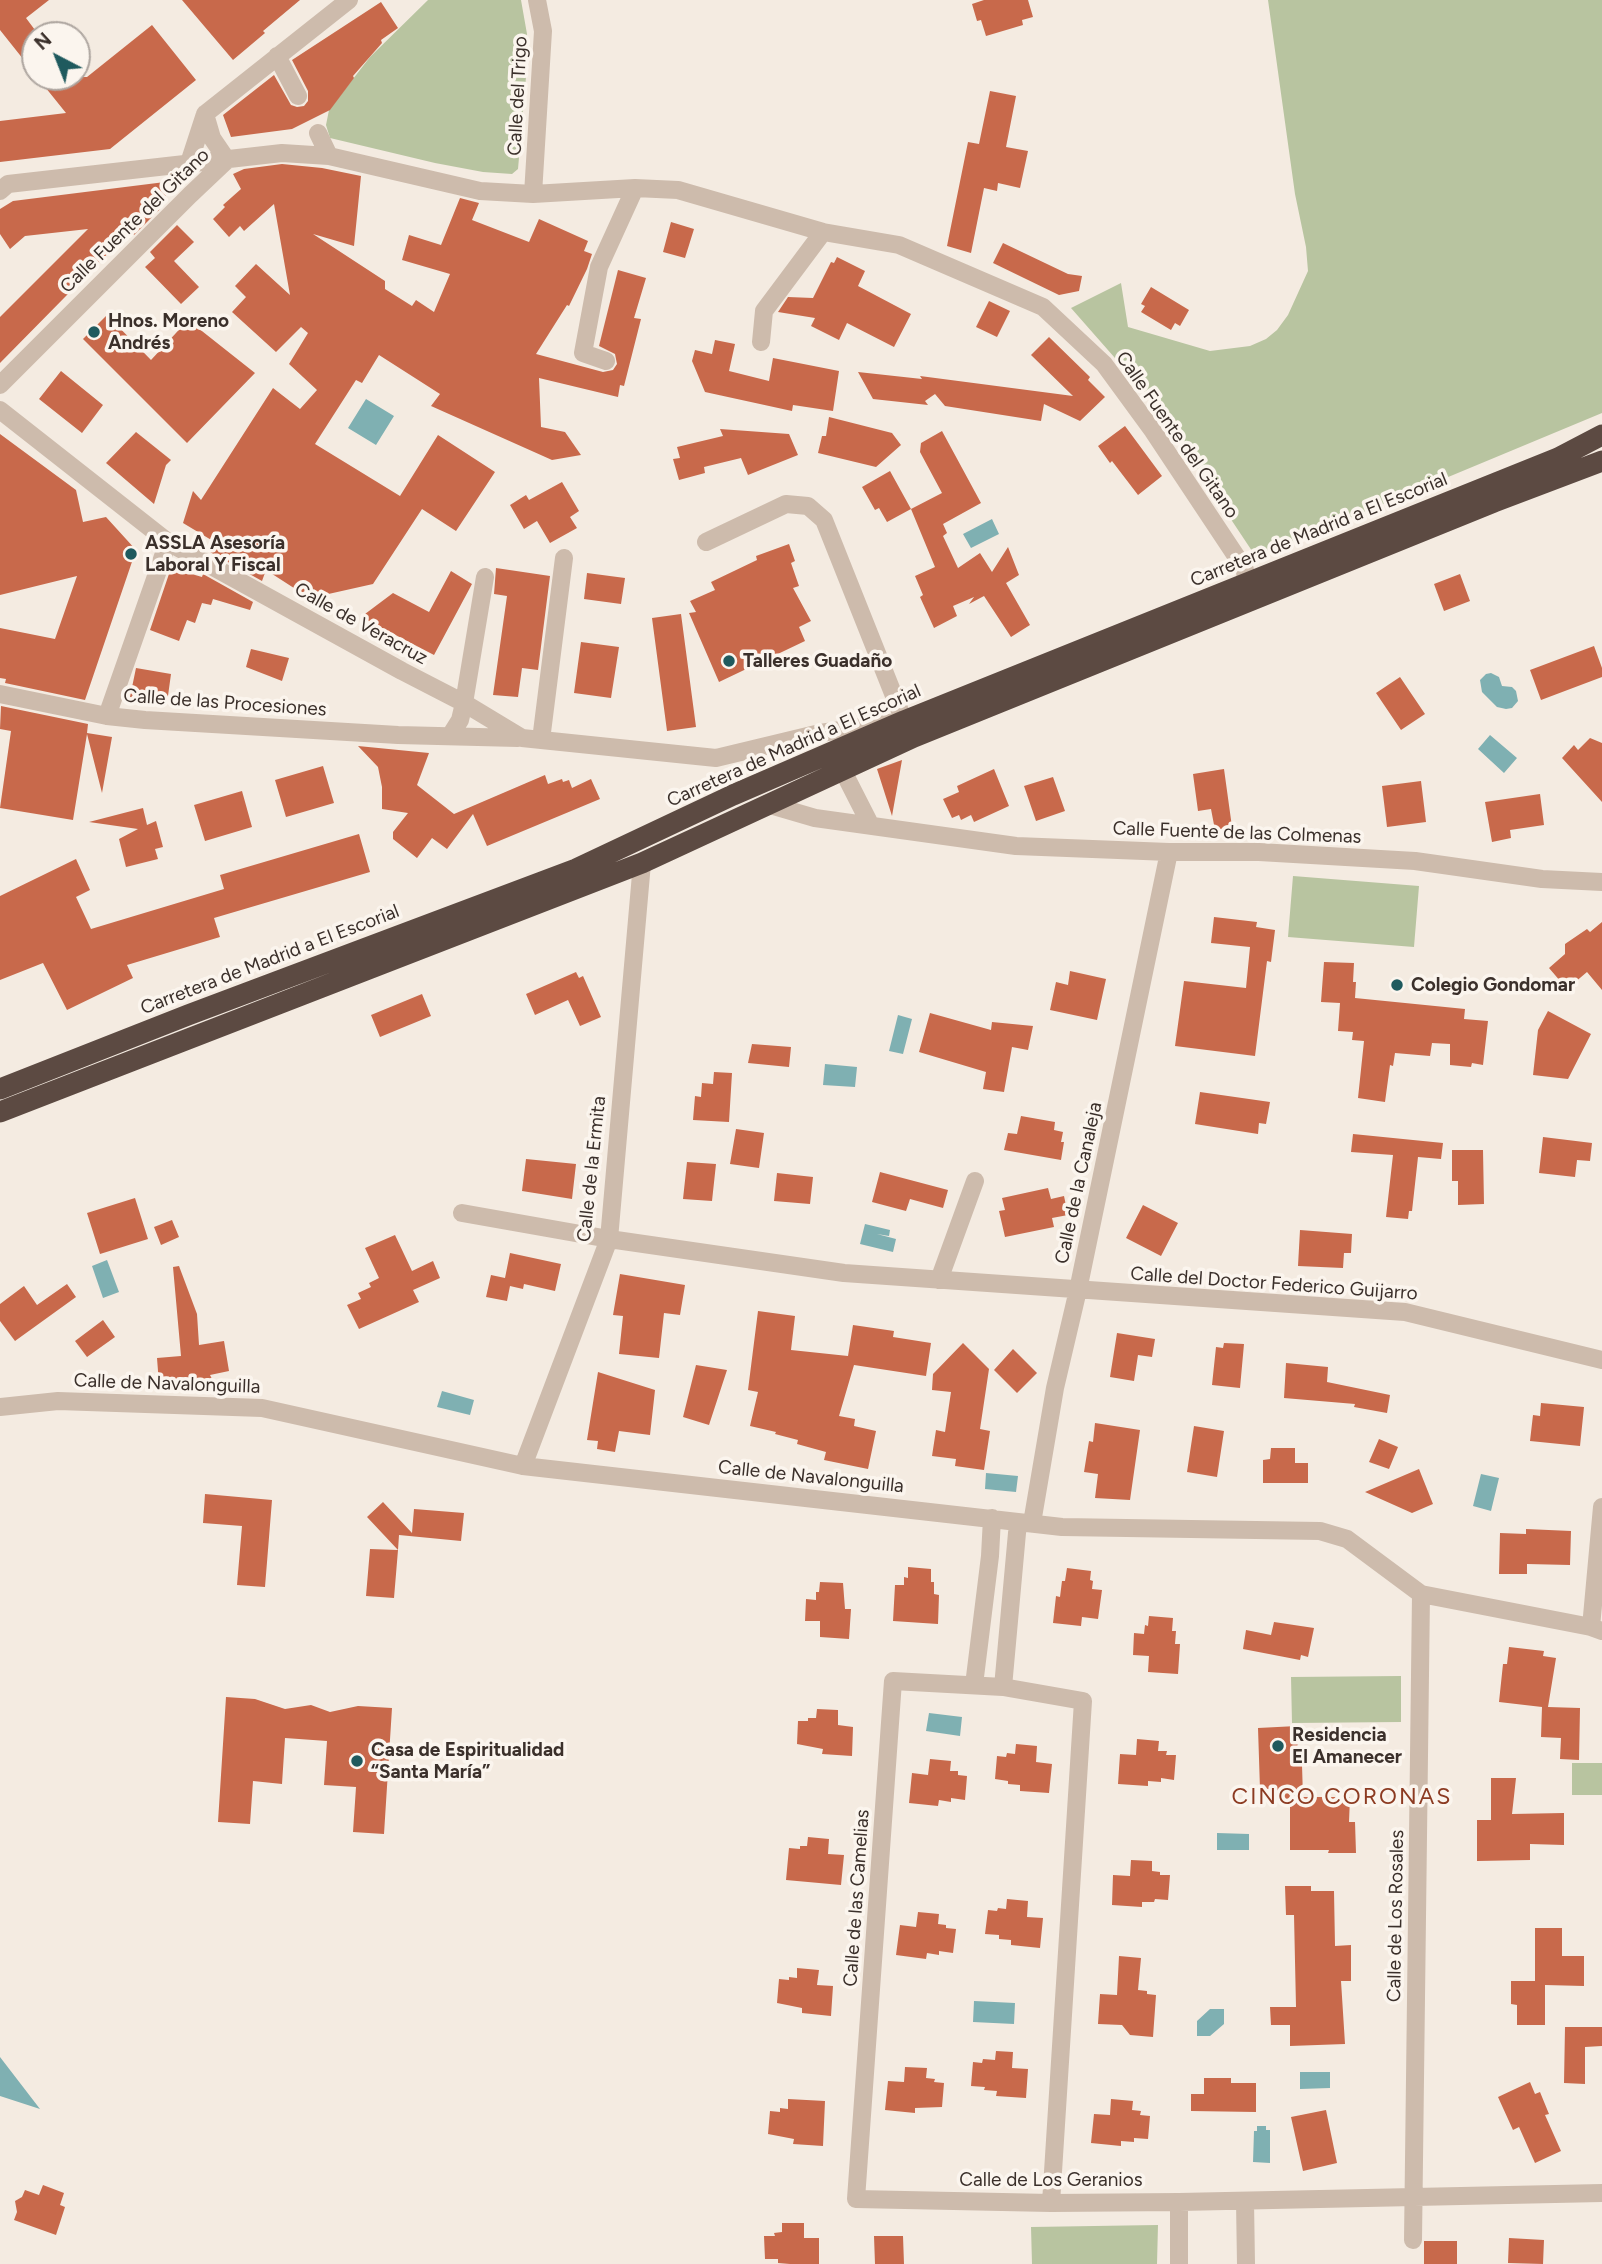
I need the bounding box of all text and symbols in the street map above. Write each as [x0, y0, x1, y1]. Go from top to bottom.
north arrow [21, 21, 91, 91]
text: N [30, 28, 56, 55]
street label: Calle del Trigo [503, 36, 533, 156]
street label: Calle Fuente del Gitano [56, 144, 214, 298]
place label: Hnos. Moreno Andrés [108, 310, 229, 354]
marker: Hnos. Moreno Andrés [86, 324, 102, 340]
street label: Calle Fuente del Gitano [1111, 347, 1243, 523]
street label: Carretera de Madrid a El Escorial [1187, 468, 1451, 592]
place label: ASSLA Asesoría Laboral Y Fiscal [145, 532, 285, 576]
marker: ASSLA Asesoría Laboral Y Fiscal [123, 546, 139, 562]
street label: Calle de Veracruz [291, 578, 431, 670]
place label: Talleres Guadaño [743, 650, 892, 672]
marker: Talleres Guadaño [721, 653, 737, 669]
street label: Carretera de Madrid a El Escorial [664, 680, 924, 812]
street label: Calle de las Procesiones [123, 685, 327, 721]
street label: Calle Fuente de las Colmenas [1112, 817, 1362, 849]
street label: Carretera de Madrid a El Escorial [137, 900, 403, 1020]
place label: Colegio Gondomar [1411, 974, 1575, 996]
marker: Colegio Gondomar [1389, 977, 1405, 993]
street label: Calle de la Ermita [573, 1095, 611, 1243]
street label: Calle de la Canaleja [1051, 1100, 1107, 1266]
street label: Calle del Doctor Federico Guijarro [1130, 1263, 1418, 1305]
street label: Calle de Navalonguilla [73, 1369, 261, 1399]
street label: Calle de Navalonguilla [717, 1456, 905, 1498]
place label: Residencia El Amanecer [1292, 1724, 1402, 1768]
marker: Residencia El Amanecer [1270, 1738, 1286, 1754]
place label: Casa de Espiritualidad “Santa María” [371, 1739, 564, 1783]
marker: Casa de Espiritualidad “Santa María” [349, 1753, 365, 1769]
district label: CINCO CORONAS [1233, 1783, 1451, 1811]
street label: Calle de las Camelias [839, 1809, 875, 1987]
street label: Calle de Los Rosales [1383, 1830, 1409, 2002]
street label: Calle de Los Geranios [959, 2169, 1143, 2191]

